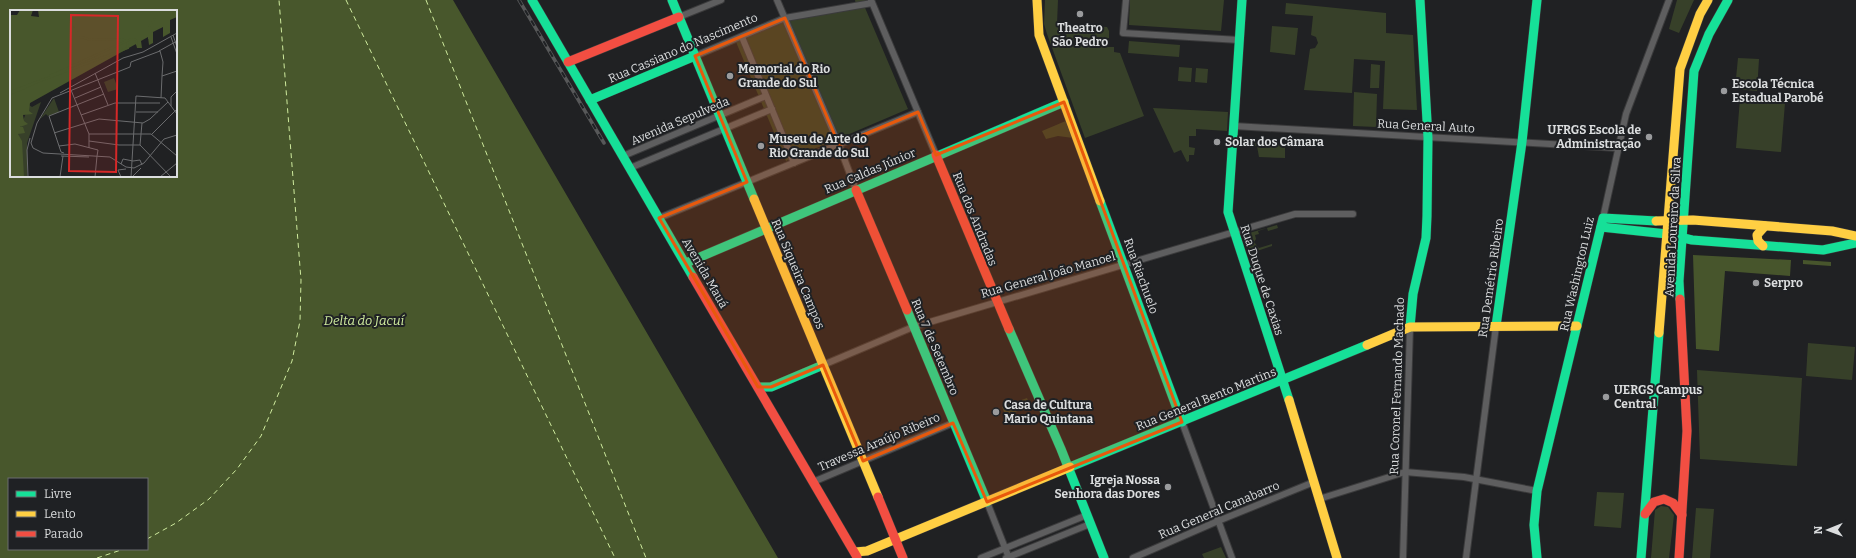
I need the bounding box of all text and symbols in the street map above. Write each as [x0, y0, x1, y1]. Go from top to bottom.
marker: Theatro São Pedro [1075, 9, 1085, 19]
inset map [10, 10, 177, 177]
street label: Rua Cassiano do Nascimento [606, 10, 760, 86]
place label: Theatro São Pedro [1052, 21, 1108, 49]
place label: Memorial do Rio Grande do Sul [738, 62, 830, 90]
marker: Memorial do Rio Grande do Sul [725, 71, 735, 81]
place label: Escola Técnica Estadual Parobé [1732, 77, 1824, 105]
marker: Escola Técnica Estadual Parobé [1719, 86, 1729, 96]
street label: Avenida Sepulveda [629, 94, 732, 148]
street label: Rua General Auto [1377, 116, 1475, 136]
place label: UFRGS Escola de Administração [1548, 123, 1641, 151]
place label: Museu de Arte do Rio Grande do Sul [769, 132, 869, 160]
marker: UFRGS Escola de Administração [1644, 132, 1654, 142]
place label: Solar dos Câmara [1225, 135, 1324, 149]
marker: Solar dos Câmara [1212, 137, 1222, 147]
marker: Museu de Arte do Rio Grande do Sul [756, 141, 766, 151]
street label: Rua Caldas Júnior [822, 145, 918, 197]
street label: Avenida Loureiro da Silva [1662, 156, 1684, 297]
street label: Rua dos Andradas [950, 170, 1000, 268]
street label: Rua Washington Luiz [1557, 215, 1597, 333]
street label: Rua Siqueira Campos [768, 217, 828, 331]
street label: Rua Demétrio Ribeiro [1476, 218, 1506, 338]
street label: Rua Duque de Caxias [1237, 223, 1287, 337]
street label: Avenida Mauá [679, 235, 731, 311]
street label: Rua Riachuelo [1121, 236, 1161, 316]
street label: Rua General João Manoel [979, 249, 1117, 301]
place label: Serpro [1764, 276, 1803, 290]
marker: Serpro [1751, 278, 1761, 288]
street label: Rua 7 de Setembro [908, 297, 962, 397]
street label: Rua Coronel Fernando Machado [1387, 297, 1407, 475]
water label: Delta do Jacuí [324, 313, 406, 328]
street label: Rua General Bento Martins [1134, 364, 1278, 434]
place label: UERGS Campus Central [1614, 383, 1702, 411]
marker: UERGS Campus Central [1601, 392, 1611, 402]
place label: Casa de Cultura Mario Quintana [1004, 398, 1094, 426]
marker: Casa de Cultura Mario Quintana [991, 407, 1001, 417]
street label: Travessa Araújo Ribeiro [816, 410, 942, 474]
place label: Igreja Nossa Senhora das Dores [1054, 473, 1160, 501]
legend [8, 478, 148, 550]
street label: Rua General Canabarro [1157, 478, 1282, 542]
marker: Igreja Nossa Senhora das Dores [1163, 482, 1173, 492]
text: Livre [44, 487, 72, 501]
text: Lento [44, 507, 76, 521]
north arrow [1808, 510, 1848, 550]
text: N [1812, 525, 1825, 535]
text: Parado [44, 527, 83, 541]

